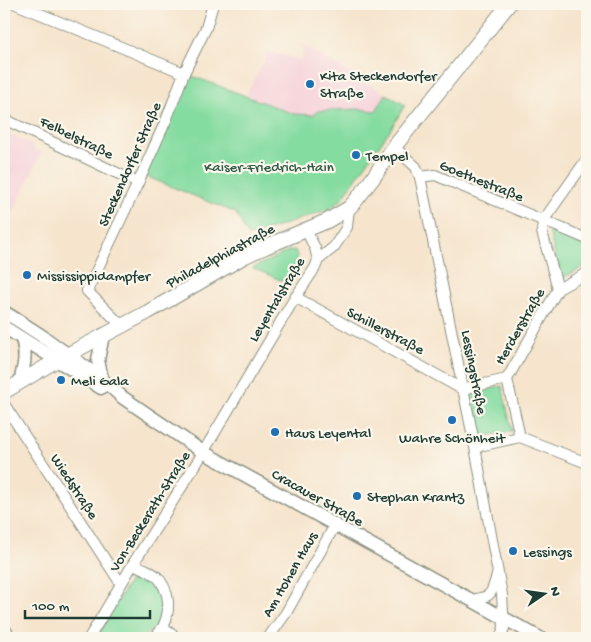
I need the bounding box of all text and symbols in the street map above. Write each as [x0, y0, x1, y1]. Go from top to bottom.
place label: Kita Steckendorfer Straße [320, 68, 438, 103]
marker: Kita Steckendorfer Straße [304, 78, 316, 90]
street label: Steckendorfer Straße [95, 100, 166, 230]
street label: Felbelstraße [35, 113, 116, 164]
place label: Tempel [365, 148, 409, 166]
marker: Tempel [350, 149, 362, 161]
street label: Goethestraße [437, 157, 526, 207]
park label: Kaiser-Friedrich-Hain [204, 159, 334, 177]
street label: Philadelphiastraße [163, 220, 278, 293]
street label: Leyentalstraße [245, 254, 310, 346]
place label: Mississippidampfer [37, 268, 152, 286]
marker: Mississippidampfer [21, 269, 33, 281]
street label: Herderstraße [492, 285, 550, 369]
street label: Schillerstraße [343, 304, 427, 360]
street label: Lessingstraße [456, 329, 490, 416]
place label: Meli Gala [71, 373, 129, 391]
marker: Meli Gala [55, 374, 67, 386]
marker: Wahre Schönheit [446, 414, 458, 426]
place label: Haus Leyental [285, 425, 371, 443]
marker: Haus Leyental [269, 426, 281, 438]
place label: Wahre Schönheit [399, 430, 507, 448]
street label: Von-Beckerath-Straße [106, 448, 195, 577]
street label: Wiedstraße [45, 451, 101, 524]
street label: Cracauer Straße [268, 466, 366, 532]
place label: Stephan Krantz [367, 489, 464, 507]
marker: Stephan Krantz [351, 490, 363, 502]
street label: Am Hohen Haus [259, 529, 323, 621]
place label: Lessings [523, 544, 572, 562]
marker: Lessings [507, 545, 519, 557]
north arrow [518, 570, 568, 620]
text: N [545, 585, 564, 598]
scale bar [25, 587, 150, 619]
text: 100 m [31, 598, 70, 616]

